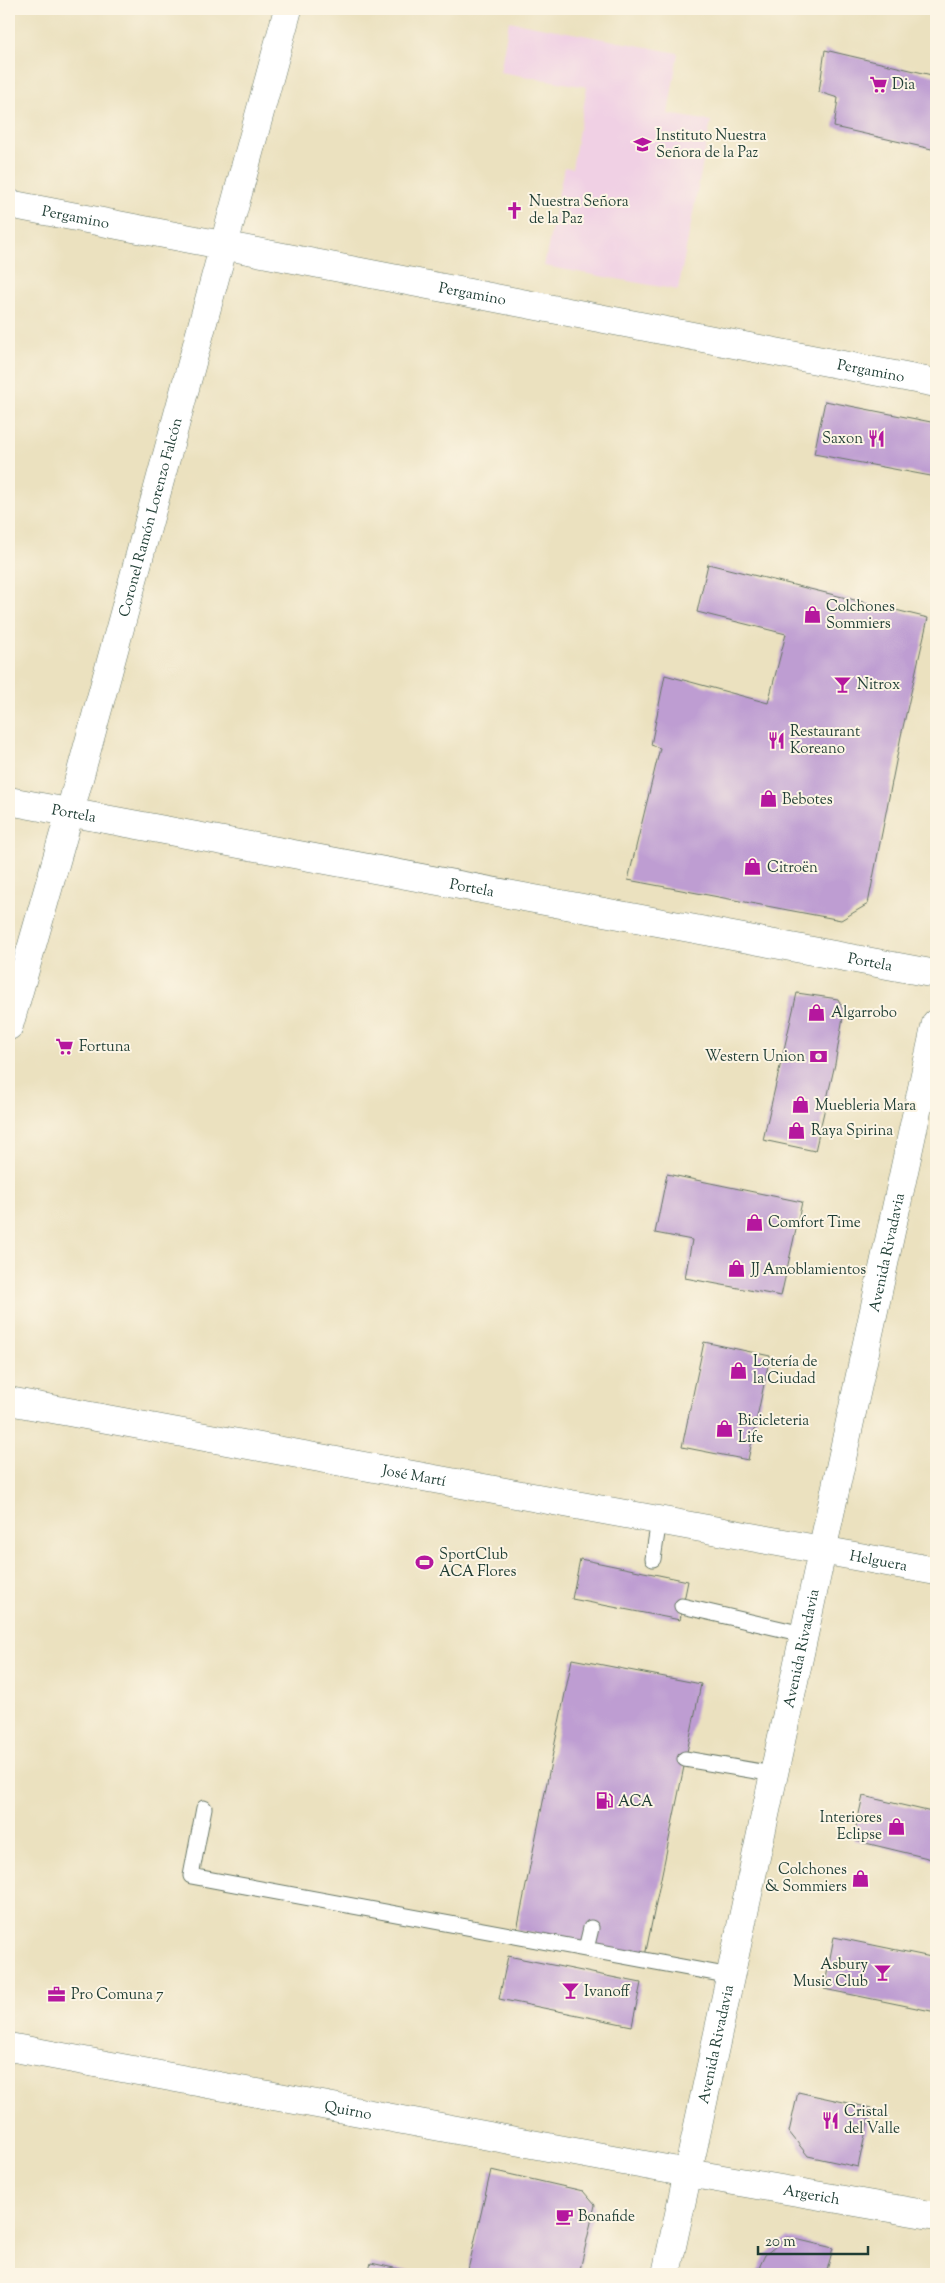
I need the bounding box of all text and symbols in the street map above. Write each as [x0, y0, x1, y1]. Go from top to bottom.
supermarket icon: Dia [868, 74, 888, 94]
place label: Dia [892, 75, 915, 96]
place label: Instituto Nuestra Señora de la Paz [656, 126, 766, 164]
school or university icon: Instituto Nuestra Señora de la Paz [632, 134, 652, 154]
place label: Nuestra Señora de la Paz [529, 192, 629, 230]
church icon: Nuestra Señora de la Paz [505, 200, 525, 220]
street label: Pergamino [40, 202, 111, 235]
street label: Pergamino [437, 278, 508, 312]
street label: Pergamino [835, 355, 906, 389]
street label: Coronel Ramón Lorenzo Falcón [114, 415, 189, 620]
restaurant icon: Saxon [867, 428, 887, 448]
place label: Saxon [822, 429, 863, 450]
place label: Colchones Sommiers [826, 597, 895, 635]
shop icon: Colchones Sommiers [802, 605, 822, 625]
bar icon: Nitrox [833, 674, 853, 694]
place label: Nitrox [857, 675, 900, 696]
place label: Restaurant Koreano [790, 722, 860, 760]
restaurant icon: Restaurant Koreano [766, 730, 786, 750]
shop icon: Bebotes [758, 789, 778, 809]
place label: Bebotes [782, 790, 833, 811]
street label: Portela [50, 800, 98, 829]
shop icon: Citroën [743, 857, 763, 877]
place label: Citroën [767, 858, 818, 879]
street label: Portela [448, 874, 496, 903]
street label: Portela [846, 949, 894, 978]
shop icon: Algarrobo [807, 1002, 827, 1022]
place label: Algarrobo [831, 1003, 897, 1024]
supermarket icon: Fortuna [55, 1036, 75, 1056]
place label: Fortuna [79, 1037, 131, 1058]
bank icon: Western Union [809, 1046, 829, 1066]
place label: Western Union [705, 1047, 805, 1068]
shop icon: Muebleria Mara [791, 1095, 811, 1115]
place label: Muebleria Mara [815, 1096, 916, 1117]
shop icon: Raya Spirina [787, 1120, 807, 1140]
place label: Raya Spirina [811, 1121, 893, 1142]
street label: Avenida Rivadavia [865, 1191, 911, 1314]
shop icon: Comfort Time [744, 1212, 764, 1232]
place label: Comfort Time [768, 1213, 861, 1234]
shop icon: JJ Amoblamientos [727, 1259, 747, 1279]
place label: JJ Amoblamientos [750, 1260, 866, 1281]
place label: Lotería de la Ciudad [753, 1352, 818, 1390]
shop icon: Lotería de la Ciudad [729, 1360, 749, 1380]
place label: Bicicleteria Life [738, 1411, 809, 1449]
shop icon: Bicicleteria Life [714, 1419, 734, 1439]
street label: José Martí [379, 1460, 447, 1493]
place label: SportClub ACA Flores [439, 1545, 516, 1583]
street label: Helguera [848, 1546, 909, 1578]
sports icon: SportClub ACA Flores [415, 1553, 435, 1573]
street label: Avenida Rivadavia [779, 1587, 826, 1710]
fuel station icon: ACA [594, 1791, 614, 1811]
place label: ACA [618, 1792, 653, 1813]
place label: Interiores Eclipse [820, 1808, 882, 1846]
shop icon: Interiores Eclipse [886, 1816, 906, 1836]
place label: Colchones & Sommiers [765, 1860, 847, 1898]
shop icon: Colchones & Sommiers [851, 1868, 871, 1888]
place label: Asbury Music Club [793, 1955, 869, 1993]
bar icon: Asbury Music Club [872, 1963, 892, 1983]
bar icon: Ivanoff [560, 1981, 580, 2001]
place label: Ivanoff [584, 1982, 631, 2003]
street label: Avenida Rivadavia [694, 1983, 740, 2106]
office icon: Pro Comuna 7 [47, 1984, 67, 2004]
place label: Pro Comuna 7 [71, 1985, 164, 2006]
street label: Quirno [322, 2097, 373, 2126]
place label: Cristal del Valle [844, 2102, 900, 2140]
restaurant icon: Cristal del Valle [820, 2110, 840, 2130]
street label: Argerich [781, 2181, 841, 2211]
cafe icon: Bonafide [554, 2206, 574, 2226]
place label: Bonafide [578, 2207, 635, 2228]
scale bar [758, 2223, 868, 2255]
text: 20 m [765, 2232, 796, 2253]

